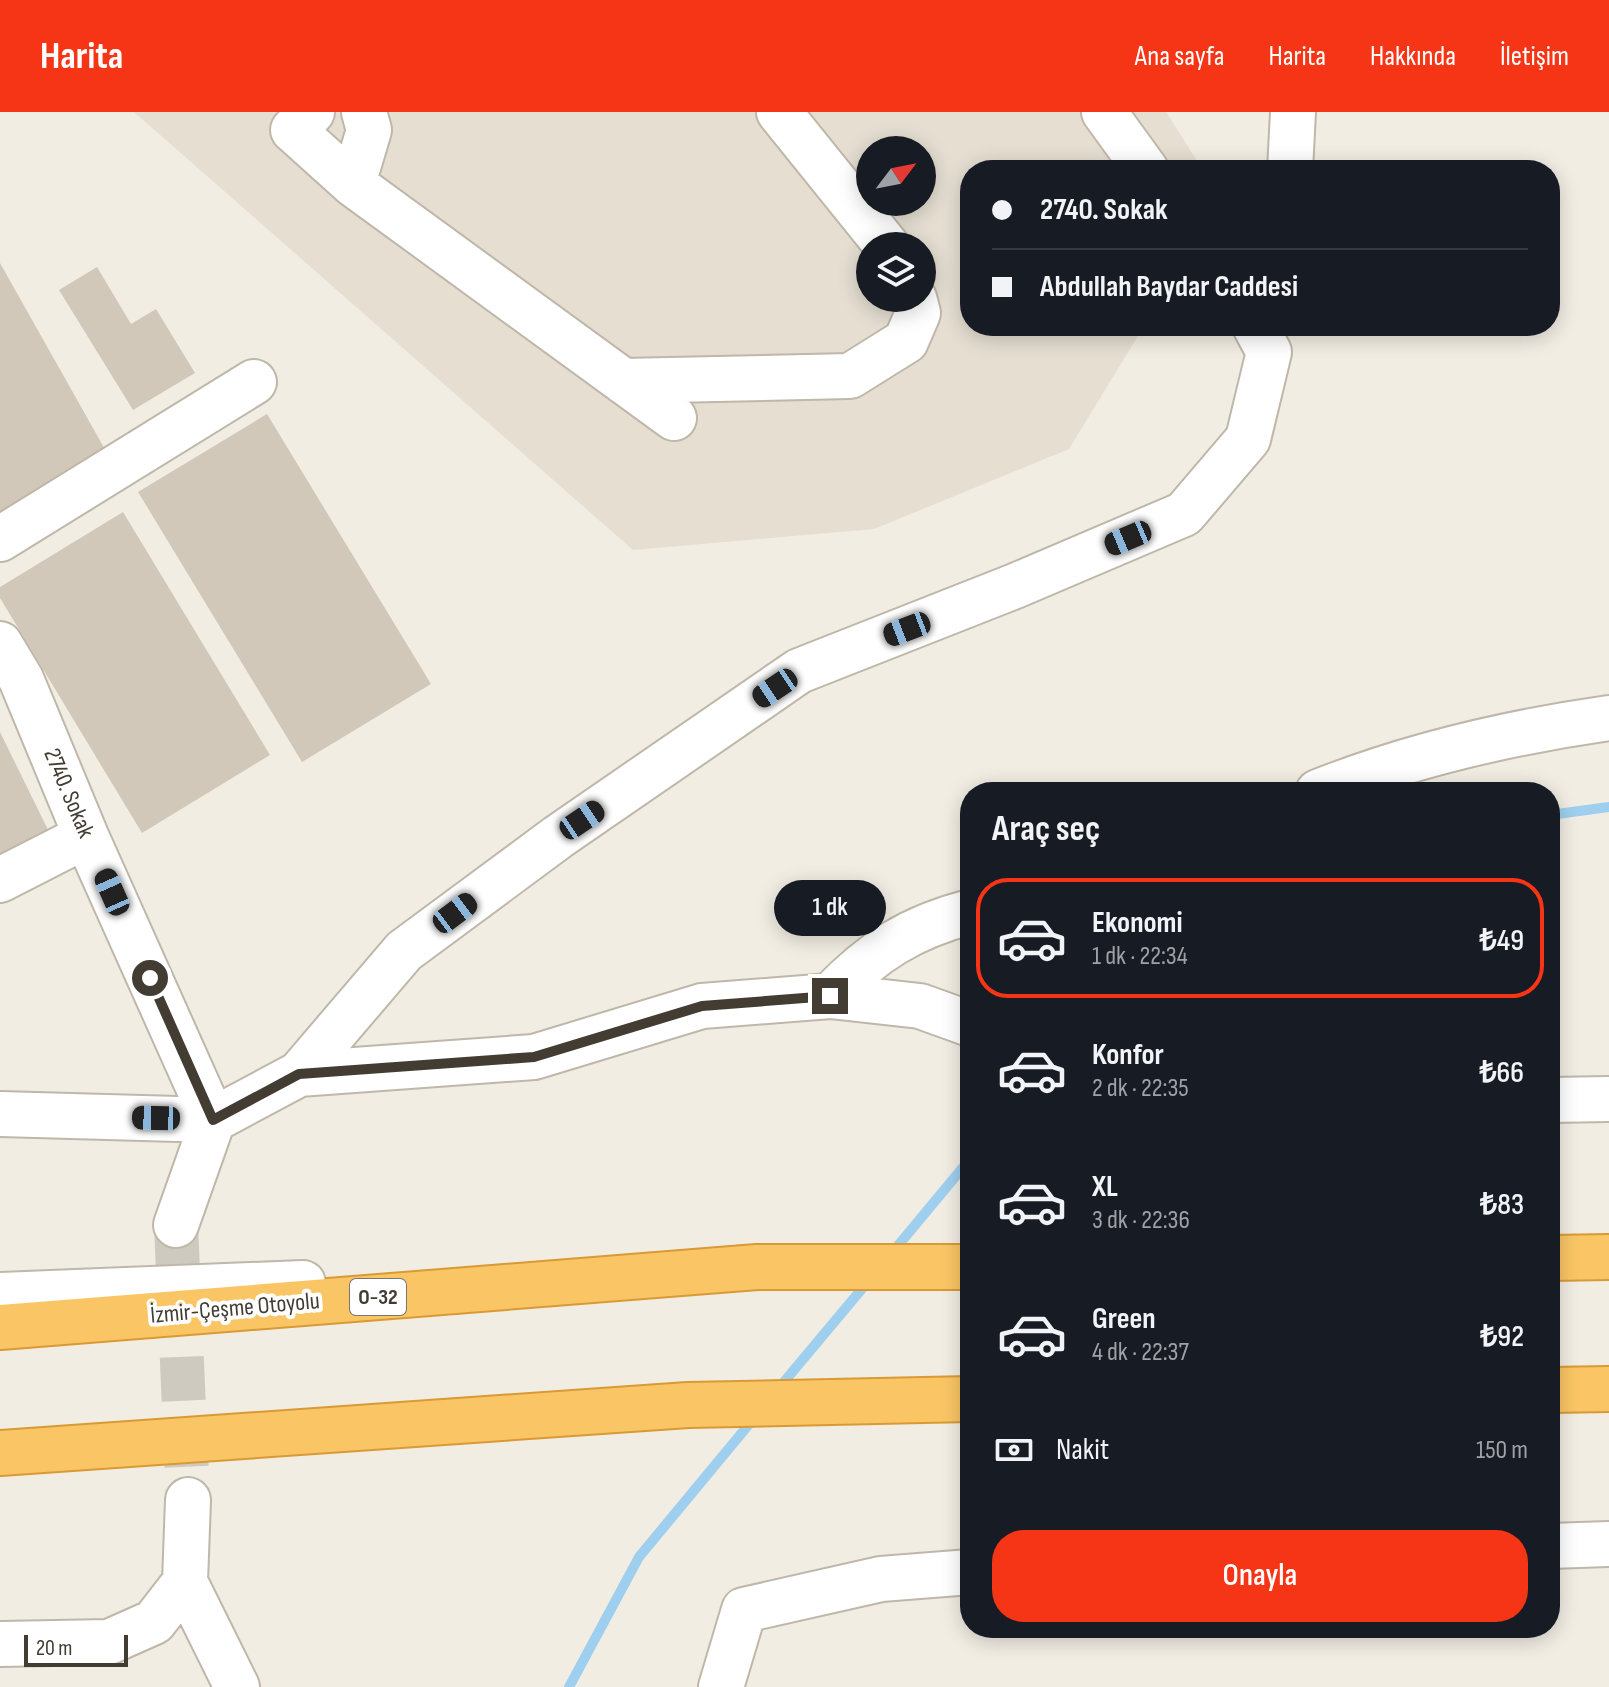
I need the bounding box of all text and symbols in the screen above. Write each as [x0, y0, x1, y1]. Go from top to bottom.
text: Harita [40, 34, 123, 79]
text: Ana sayfa [1135, 40, 1224, 73]
text: Harita [1268, 40, 1326, 73]
text: Hakkında [1370, 40, 1456, 73]
text: İletişim [1500, 40, 1569, 73]
north arrow [856, 136, 936, 216]
map controls [856, 136, 936, 312]
text: 2740. Sokak [1040, 192, 1168, 228]
button: layers [856, 232, 936, 312]
text: Abdullah Baydar Caddesi [1040, 269, 1298, 305]
car [1101, 518, 1155, 558]
car [880, 609, 934, 649]
car [748, 665, 802, 711]
street label: 2740. Sokak [37, 744, 101, 842]
car [555, 797, 609, 843]
text: Araç seç [992, 808, 1100, 851]
car [91, 865, 133, 919]
callout: 1 dk [774, 880, 886, 936]
car [429, 889, 481, 937]
text: 1 dk [812, 892, 848, 923]
icon: car [996, 902, 1068, 974]
text: Ekonomi [1092, 905, 1183, 941]
text: ₺49 [1480, 923, 1524, 959]
text: 1 dk · 22:34 [1092, 941, 1188, 972]
route start [132, 960, 168, 996]
route end [812, 978, 848, 1014]
icon: car [996, 1034, 1068, 1106]
text: Konfor [1092, 1037, 1164, 1073]
text: ₺66 [1479, 1055, 1524, 1091]
text: 2 dk · 22:35 [1092, 1073, 1189, 1104]
car [132, 1106, 180, 1130]
icon: car [996, 1166, 1068, 1238]
text: XL [1092, 1169, 1118, 1205]
text: ₺83 [1480, 1187, 1524, 1223]
text: 3 dk · 22:36 [1092, 1205, 1190, 1236]
road number: O-32 [350, 1279, 406, 1315]
street label: İzmir-Çeşme Otoyolu [149, 1286, 321, 1330]
icon: car [996, 1298, 1068, 1370]
text: Green [1092, 1301, 1156, 1337]
text: ₺92 [1480, 1319, 1524, 1355]
text: 4 dk · 22:37 [1092, 1337, 1189, 1368]
icon: cash [992, 1428, 1036, 1472]
text: Nakit [1056, 1432, 1109, 1468]
text: 150 m [1476, 1435, 1528, 1466]
button: Onayla [992, 1530, 1528, 1622]
scale bar [24, 1631, 128, 1667]
text: 20 m [36, 1635, 73, 1662]

